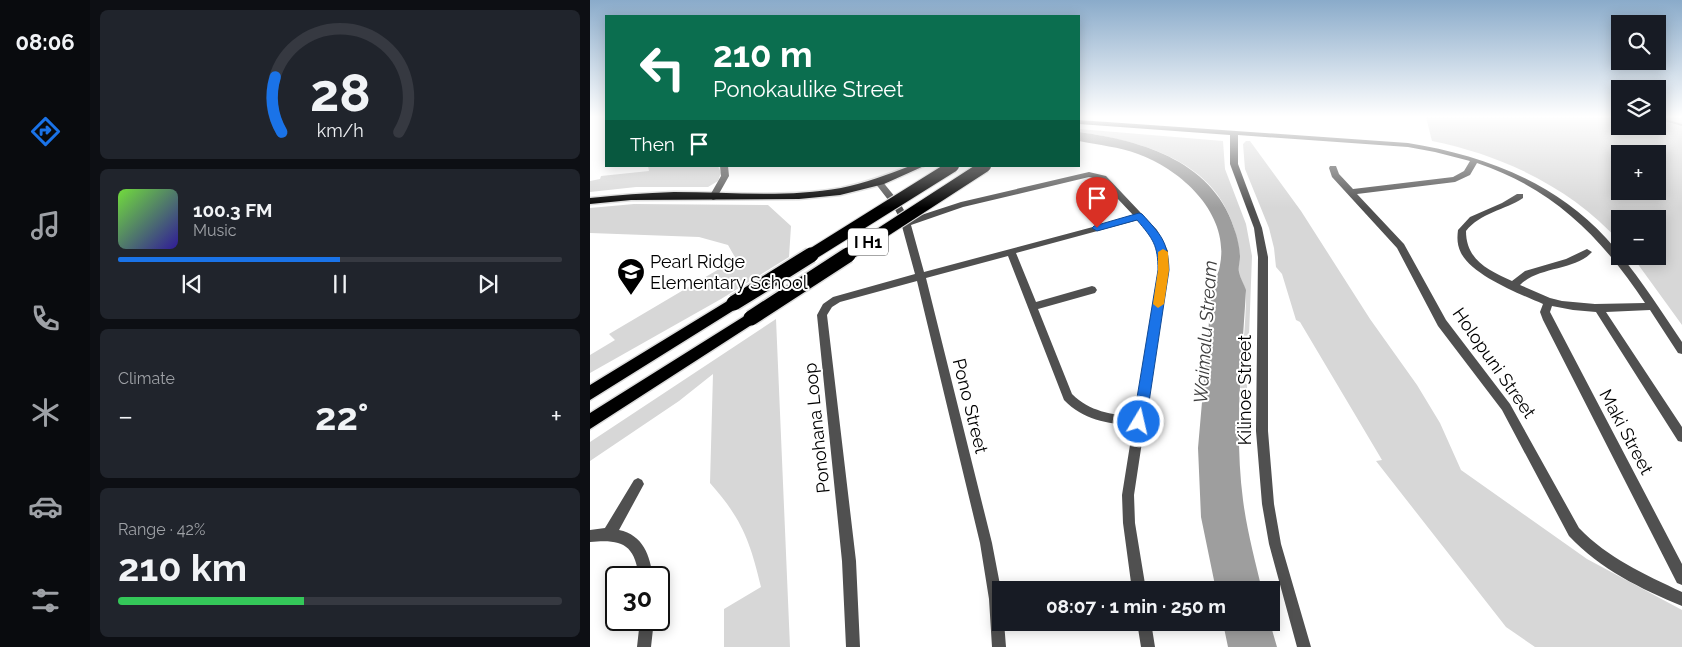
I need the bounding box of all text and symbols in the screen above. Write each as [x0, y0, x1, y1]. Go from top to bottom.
map controls [1611, 15, 1666, 265]
button: search [1611, 15, 1666, 70]
text: 08:06 [15, 29, 75, 55]
text: 210 m [713, 34, 813, 75]
icon: left [630, 35, 695, 100]
text: 28 [310, 62, 370, 123]
text: Ponokaulike Street [713, 76, 904, 102]
button: layers [1611, 80, 1666, 135]
icon: directions [28, 114, 63, 149]
text: km/h [316, 120, 364, 141]
icon: arrive [685, 130, 713, 158]
text: Then [630, 133, 675, 155]
button: + [1611, 145, 1666, 200]
pin [1076, 177, 1118, 228]
icon: arrive [1083, 184, 1111, 212]
text: 100.3 FM [193, 199, 273, 221]
icon: music [28, 208, 63, 243]
button: − [1611, 210, 1666, 265]
text: Music [193, 221, 237, 240]
road number: I H1 [848, 228, 888, 256]
place label: Pearl Ridge Elementary School [650, 251, 808, 293]
school or university icon: Pearl Ridge Elementary School [616, 257, 646, 296]
water label: Waimalu Stream [1189, 260, 1221, 404]
icon: previous [178, 270, 206, 298]
icon: pause [326, 270, 354, 298]
icon: next [474, 270, 502, 298]
icon: phone [28, 301, 63, 336]
street label: Holopuni Street [1448, 303, 1540, 422]
street label: Kilinoe Street [1234, 335, 1255, 445]
street label: Pono Street [949, 356, 992, 456]
street label: Ponohana Loop [799, 362, 834, 494]
text: Climate [118, 369, 175, 388]
street label: Maki Street [1595, 386, 1658, 478]
text: 22° [315, 394, 368, 439]
icon: climate [28, 395, 63, 430]
position arrow [1112, 395, 1164, 447]
text: − [118, 400, 133, 433]
text: + [550, 400, 562, 433]
icon: car [28, 489, 63, 524]
text: Range · 42% [118, 520, 205, 539]
text: 210 km [118, 545, 247, 590]
speed limit sign: 30 [605, 566, 670, 631]
icon: filters [28, 583, 63, 618]
text: 08:07 · 1 min · 250 m [1046, 595, 1226, 617]

